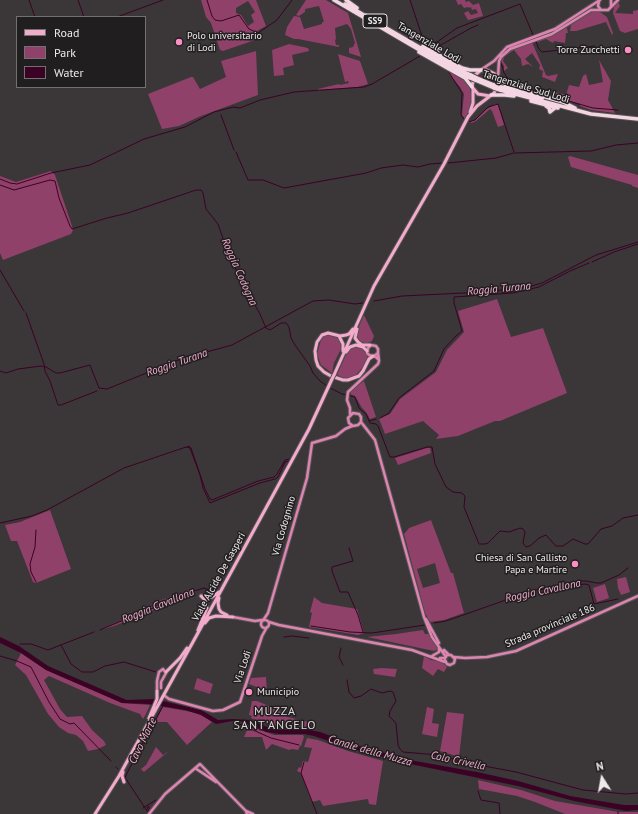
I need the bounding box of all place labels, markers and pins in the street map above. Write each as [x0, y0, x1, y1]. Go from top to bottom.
place label: Polo universitario di Lodi [187, 30, 262, 54]
marker: Polo universitario di Lodi [174, 37, 184, 47]
place label: Torre Zucchetti [556, 44, 620, 56]
marker: Torre Zucchetti [623, 45, 633, 55]
place label: Chiesa di San Callisto Papa e Martire [475, 552, 567, 576]
marker: Chiesa di San Callisto Papa e Martire [570, 559, 580, 569]
place label: Municipio [257, 686, 299, 698]
marker: Municipio [244, 687, 254, 697]

